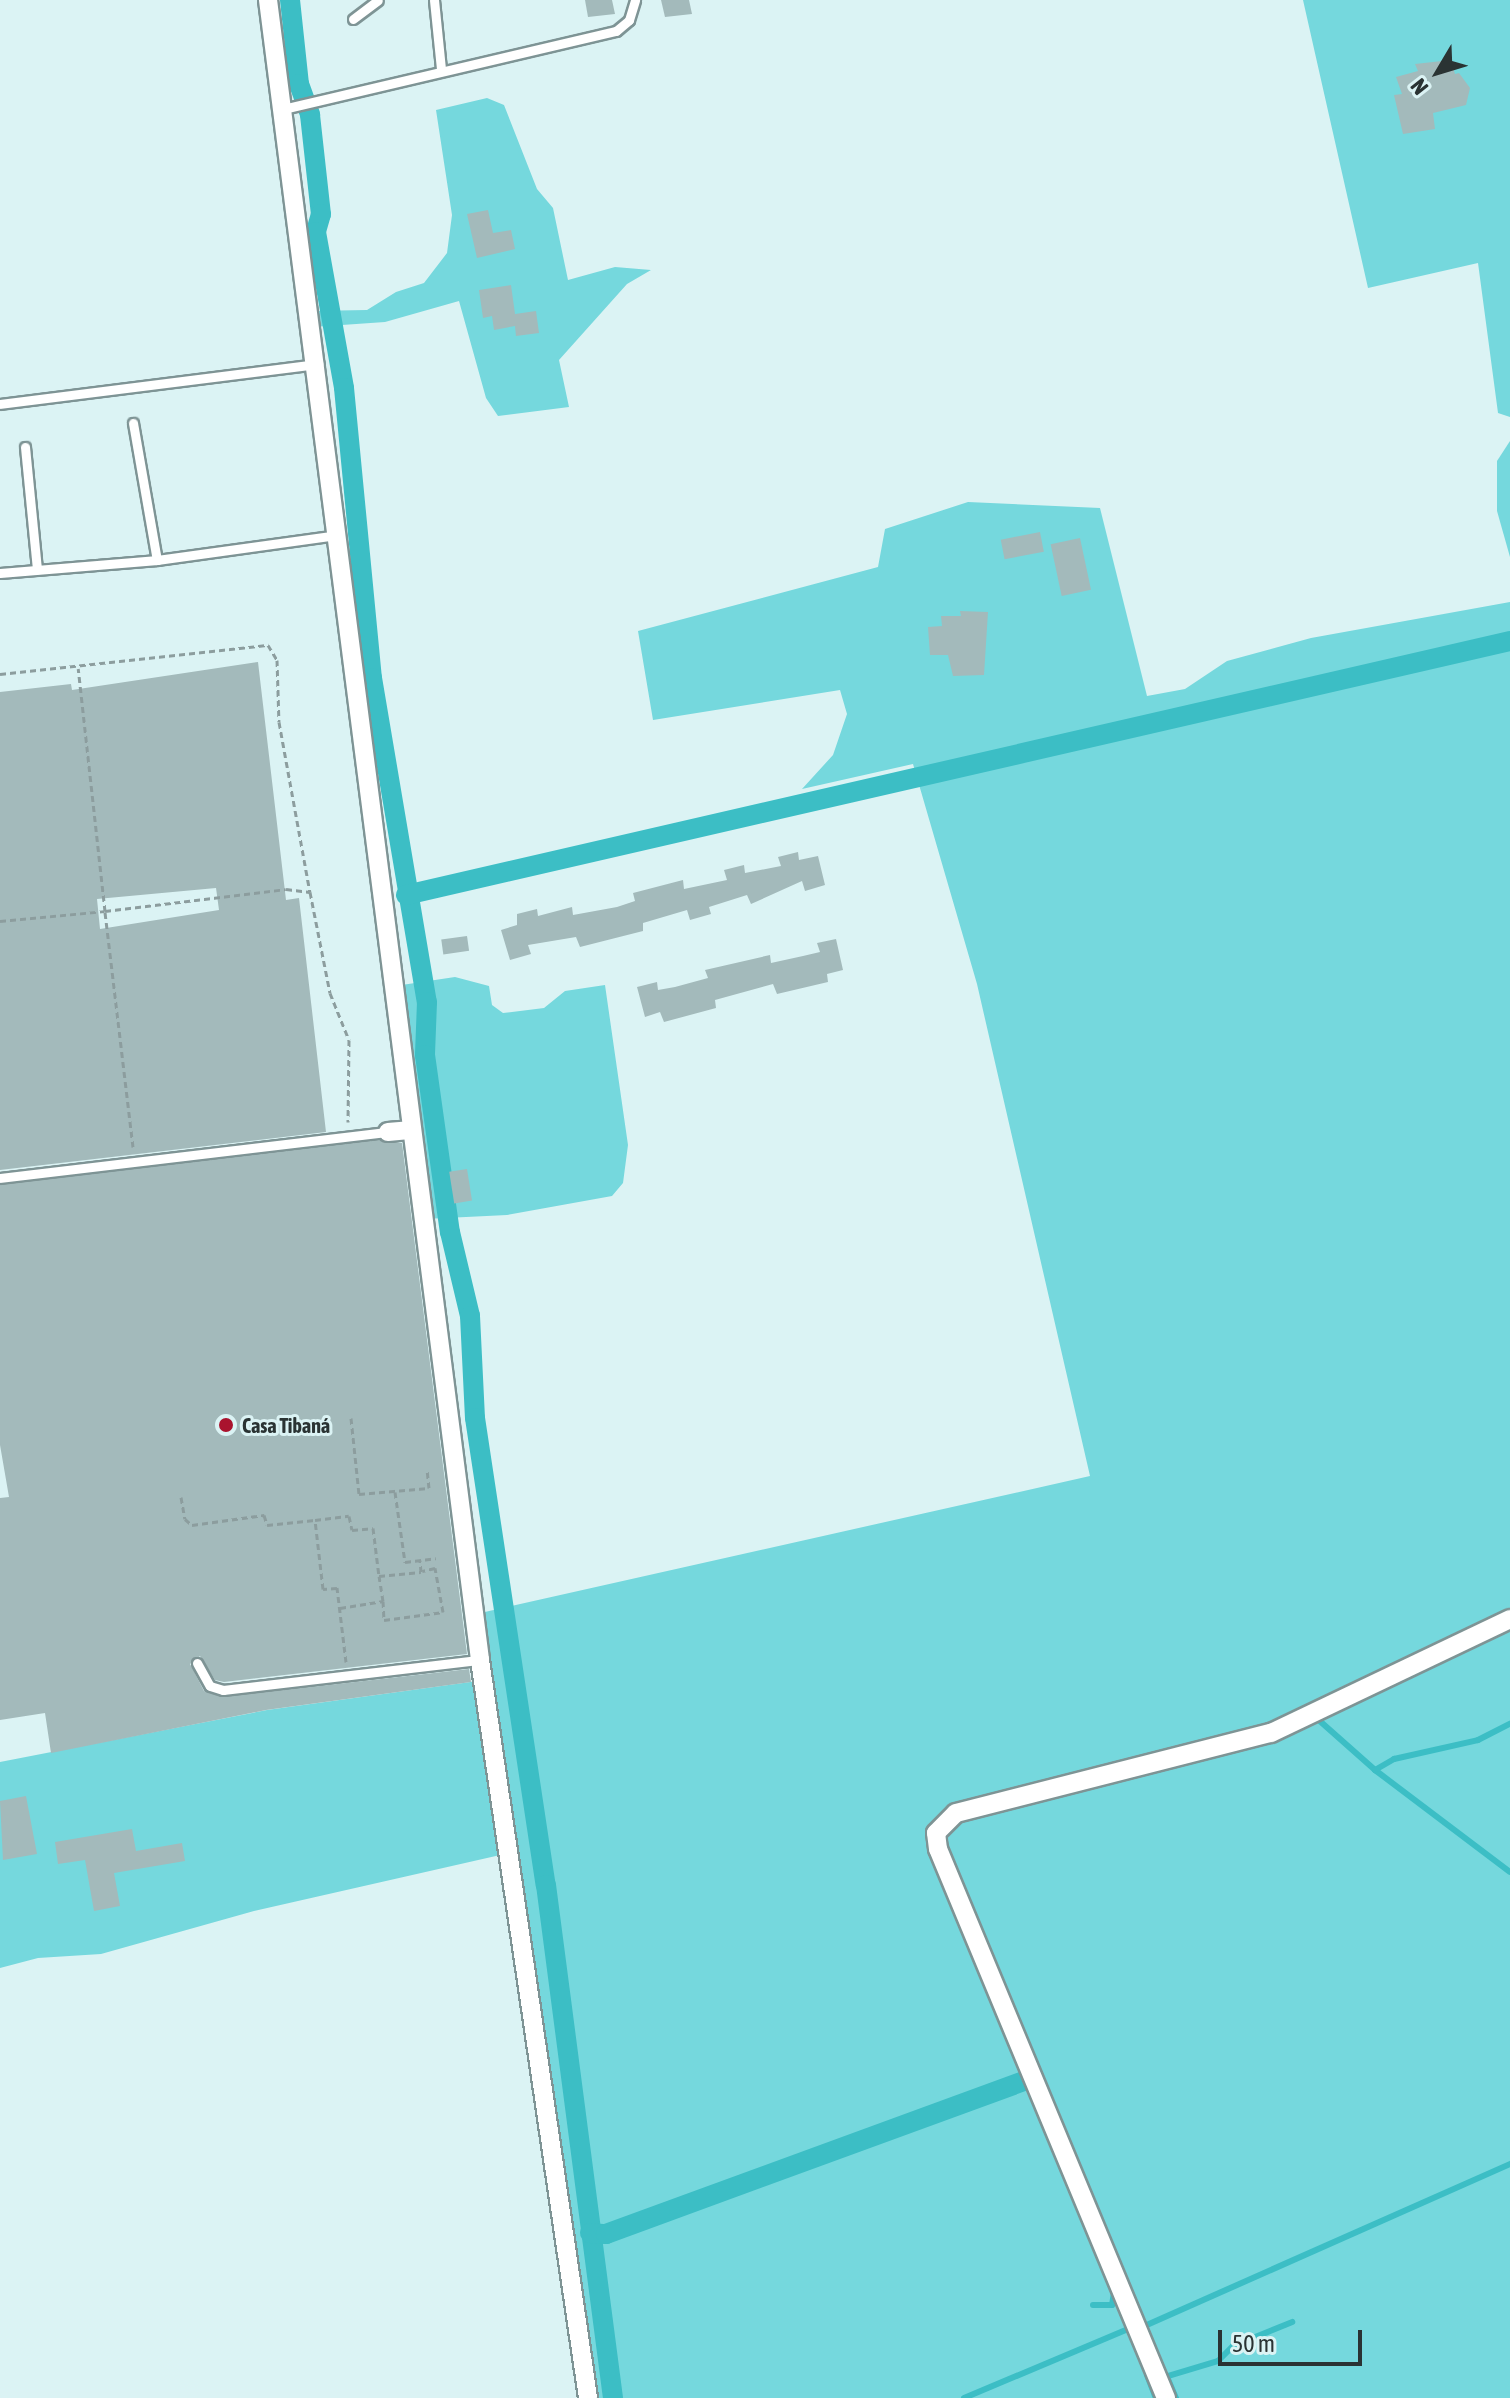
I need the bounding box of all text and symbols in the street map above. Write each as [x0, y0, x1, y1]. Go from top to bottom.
north arrow [1398, 32, 1478, 112]
text: N [1405, 74, 1433, 100]
place label: Casa Tibaná [242, 1413, 330, 1437]
marker: Casa Tibaná [217, 1416, 235, 1434]
scale bar [1222, 2314, 1366, 2364]
text: 50 m [1232, 2330, 1275, 2357]

